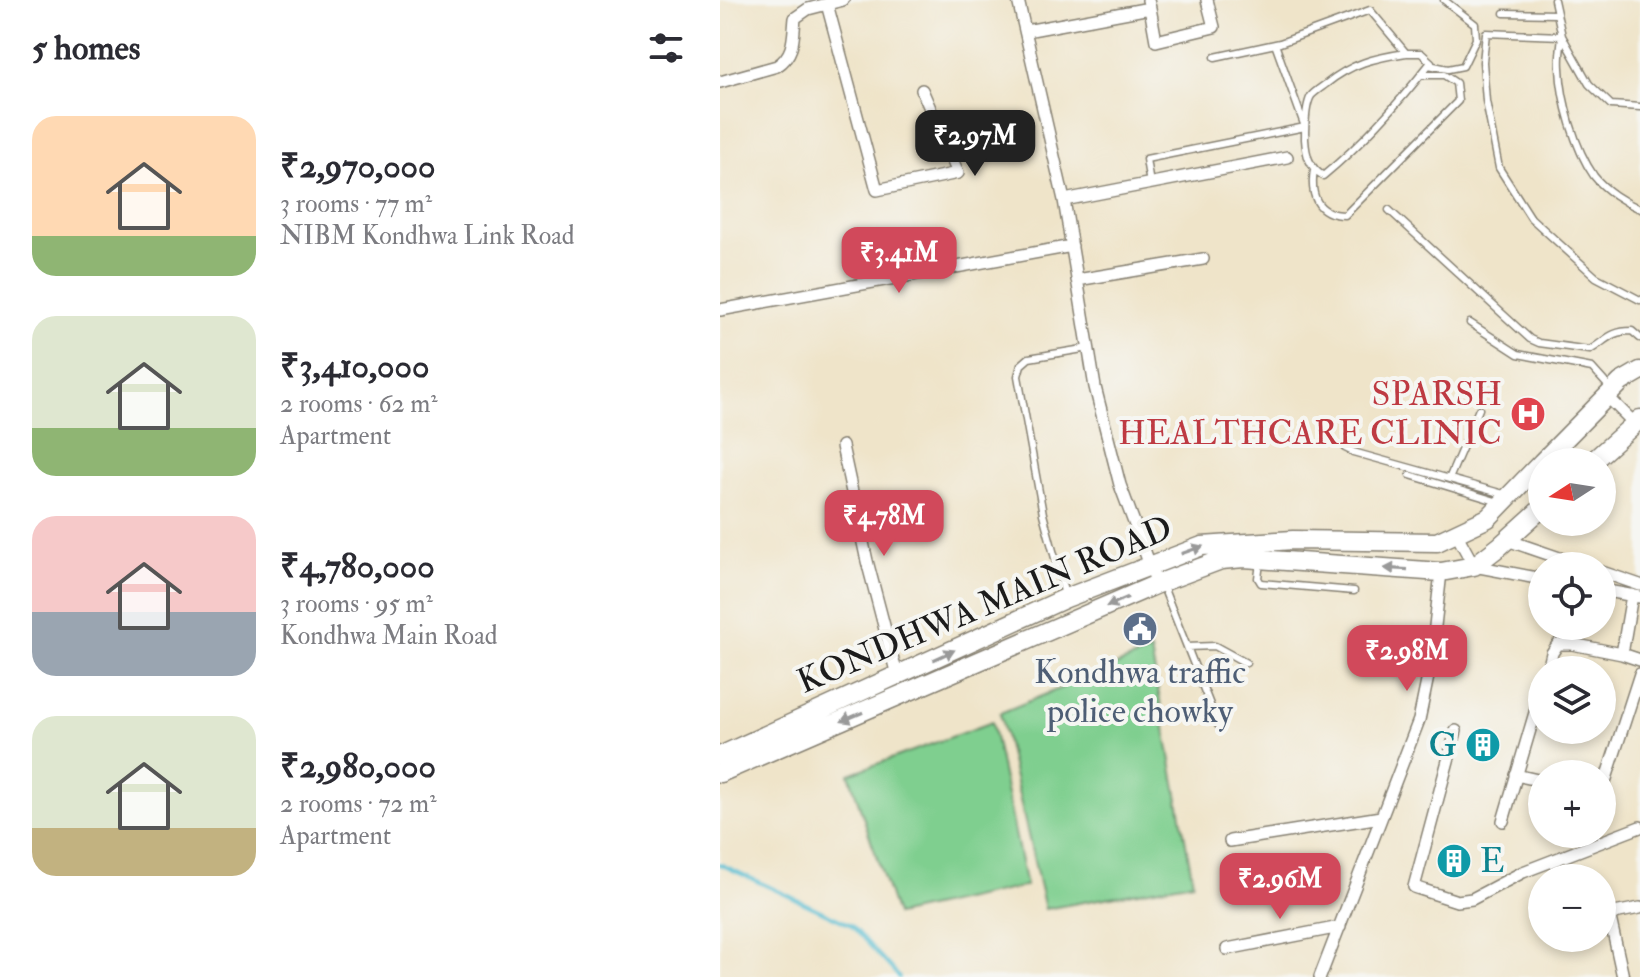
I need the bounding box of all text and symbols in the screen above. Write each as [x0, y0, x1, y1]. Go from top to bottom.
icon: filters [644, 26, 688, 70]
text: 5 homes [32, 27, 140, 70]
pin: ₹2.97M [910, 110, 1040, 178]
text: ₹2.97M [933, 120, 1017, 152]
text: ₹2,970,000 [280, 145, 435, 188]
icon: home [96, 148, 192, 244]
text: 3 rooms · 77 m² [280, 188, 432, 220]
text: NIBM Kondhwa Link Road [280, 220, 575, 252]
pin: ₹3.41M [834, 227, 964, 295]
text: ₹3.41M [860, 237, 938, 269]
text: ₹3,410,000 [280, 345, 429, 388]
icon: home [96, 348, 192, 444]
place label: SPARSH HEALTHCARE CLINIC [1118, 373, 1502, 455]
text: 2 rooms · 62 m² [280, 388, 438, 420]
hospital icon: SPARSH HEALTHCARE CLINIC [1509, 395, 1547, 433]
text: Apartment [280, 420, 391, 452]
north arrow [1528, 448, 1616, 536]
map controls [1528, 448, 1616, 952]
pin: ₹4.78M [819, 490, 949, 558]
text: ₹4.78M [843, 500, 925, 532]
street label: KONDHWA MAIN ROAD [791, 506, 1179, 704]
one-way arrow [1180, 544, 1204, 556]
text: ₹4,780,000 [280, 545, 435, 588]
icon: home [96, 548, 192, 644]
button: locate [1528, 552, 1616, 640]
one-way arrow [1383, 562, 1408, 575]
text: 3 rooms · 95 m² [280, 588, 433, 620]
one-way arrow [1105, 595, 1129, 609]
public building icon: Kondhwa traffic police chowky [1121, 610, 1159, 648]
text: Kondhwa Main Road [280, 620, 498, 652]
pin: ₹2.98M [1342, 625, 1472, 693]
text: ₹2.98M [1365, 635, 1449, 667]
one-way arrow [933, 648, 956, 662]
place label: Kondhwa traffic police chowky [1034, 651, 1246, 733]
button: layers [1528, 656, 1616, 744]
one-way arrow [841, 710, 864, 723]
place label: G [1428, 724, 1457, 767]
building icon: G [1464, 726, 1502, 764]
text: ₹2,980,000 [280, 745, 436, 788]
icon: home [96, 748, 192, 844]
button: + [1528, 760, 1616, 848]
text: 2 rooms · 72 m² [280, 788, 437, 820]
text: Apartment [280, 820, 391, 852]
place label: E [1480, 840, 1505, 883]
building icon: E [1435, 842, 1473, 880]
pin: ₹2.96M [1215, 853, 1345, 921]
text: ₹2.96M [1238, 863, 1322, 895]
button: − [1528, 864, 1616, 952]

